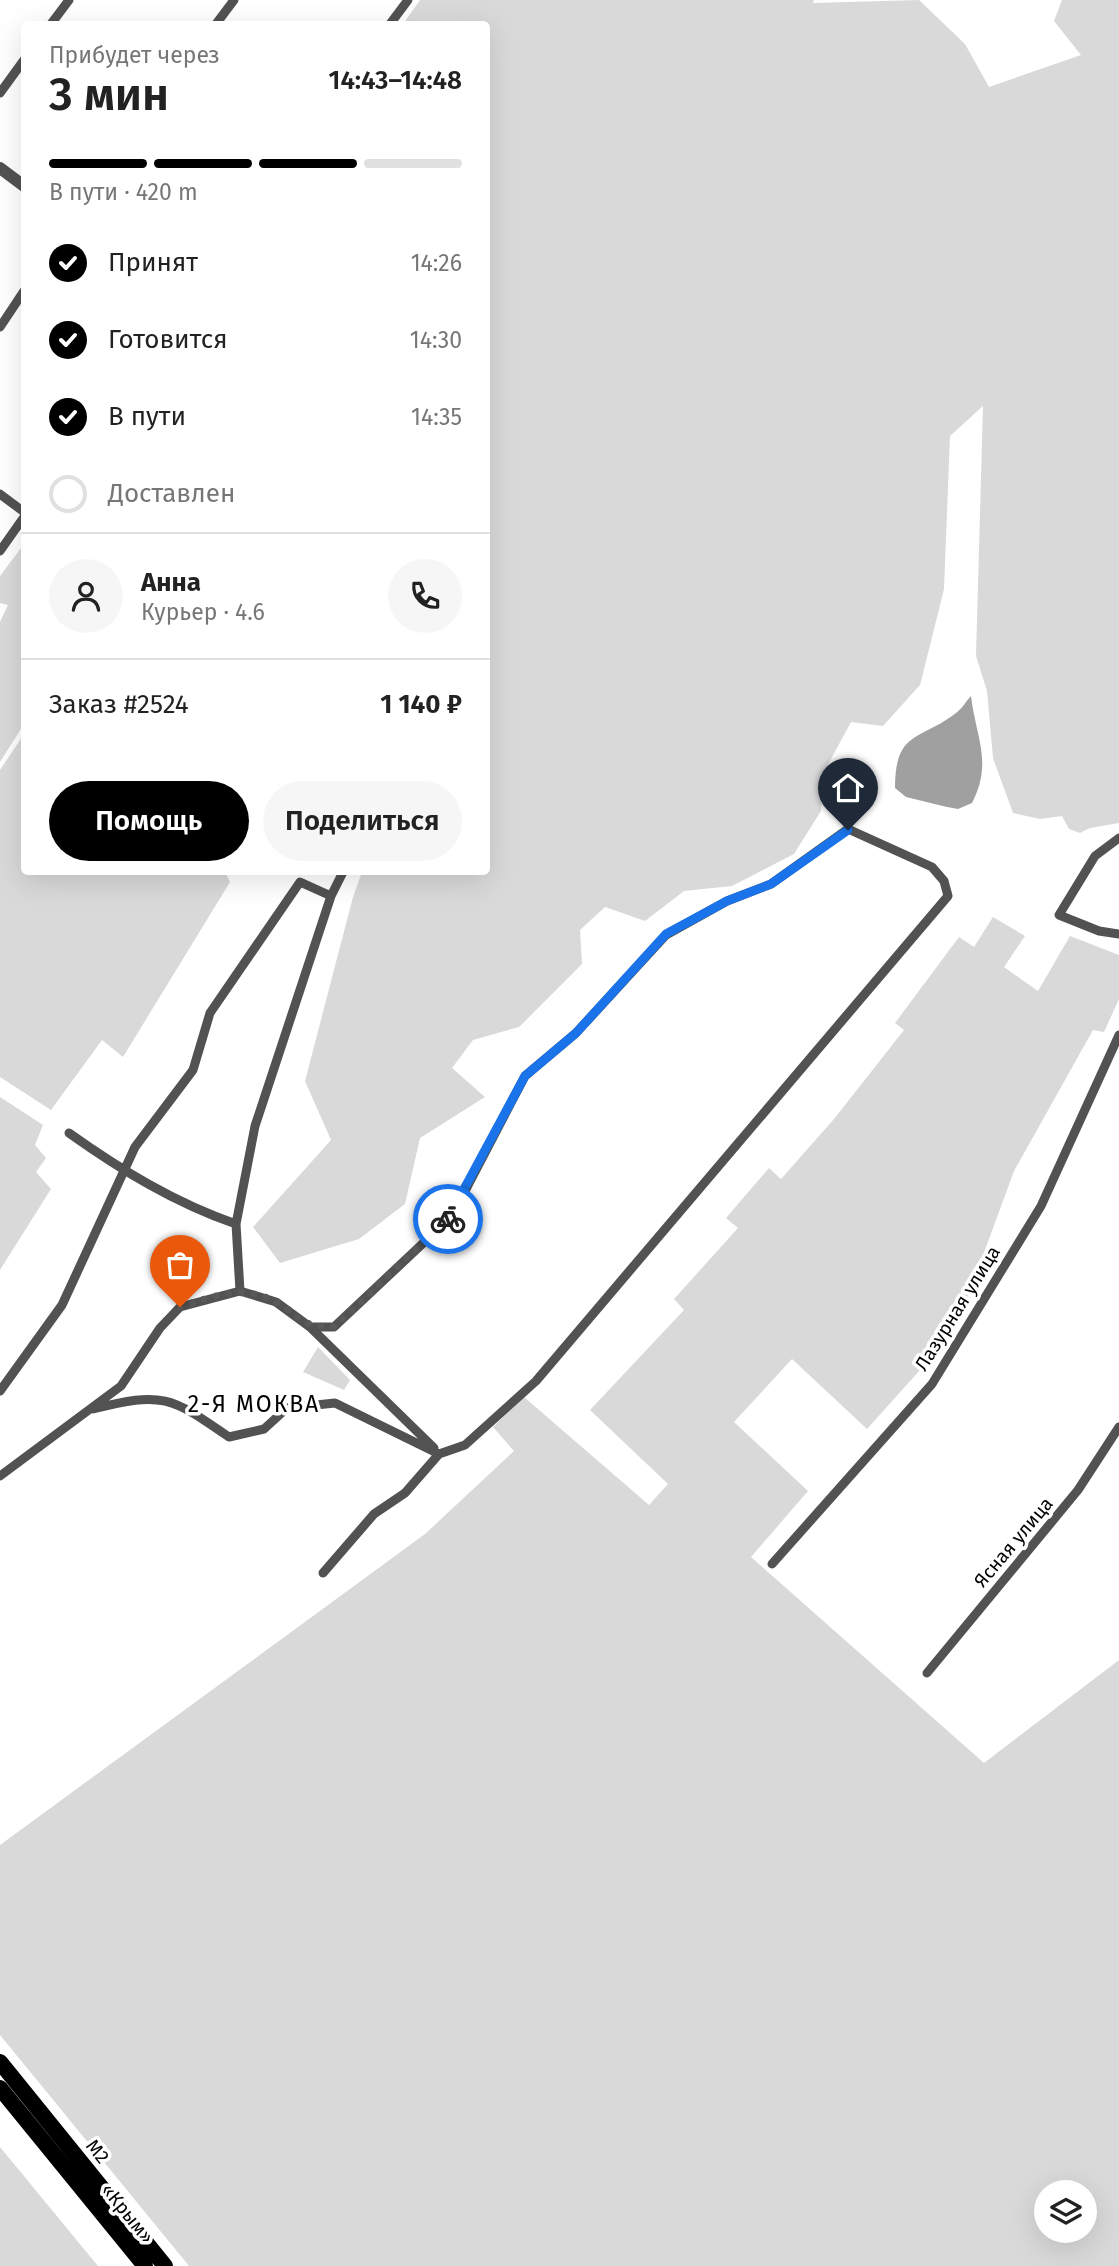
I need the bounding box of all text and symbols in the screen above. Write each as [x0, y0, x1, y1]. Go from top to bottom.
text: Прибудет через [49, 41, 220, 69]
text: 14:43–14:48 [329, 65, 462, 96]
text: 3 мин [49, 67, 169, 122]
text: В пути · 420 m [49, 178, 198, 206]
icon: check [49, 244, 87, 282]
text: Принят [108, 247, 198, 278]
text: 14:26 [411, 249, 462, 277]
icon: check [49, 321, 87, 359]
text: Готовится [108, 324, 228, 355]
text: 14:30 [410, 326, 462, 354]
icon: check [49, 398, 87, 436]
text: В пути [108, 401, 186, 432]
text: 14:35 [411, 403, 462, 431]
text: Доставлен [108, 478, 235, 509]
button: person [49, 559, 123, 633]
button: phone [388, 559, 462, 633]
text: Анна [141, 567, 201, 598]
text: Курьер · 4.6 [141, 598, 265, 626]
text: Заказ #2524 [49, 689, 189, 720]
text: 1 140 ₽ [380, 689, 462, 720]
pin [818, 758, 878, 830]
icon: home [829, 769, 867, 807]
button: Помощь [49, 781, 249, 861]
button: Поделиться [263, 781, 462, 861]
courier [413, 1184, 483, 1254]
icon: bike [429, 1200, 467, 1238]
pin [150, 1235, 210, 1307]
street label: Лазурная улица [910, 1242, 1005, 1375]
icon: bag [161, 1246, 199, 1284]
district label: 2-Я МОКВА [188, 1390, 320, 1418]
street label: Ясная улица [969, 1493, 1058, 1592]
street label: М2 [81, 2135, 114, 2168]
street label: «Крым» [96, 2179, 159, 2248]
map controls [1034, 2180, 1097, 2243]
button: layers [1034, 2180, 1097, 2243]

